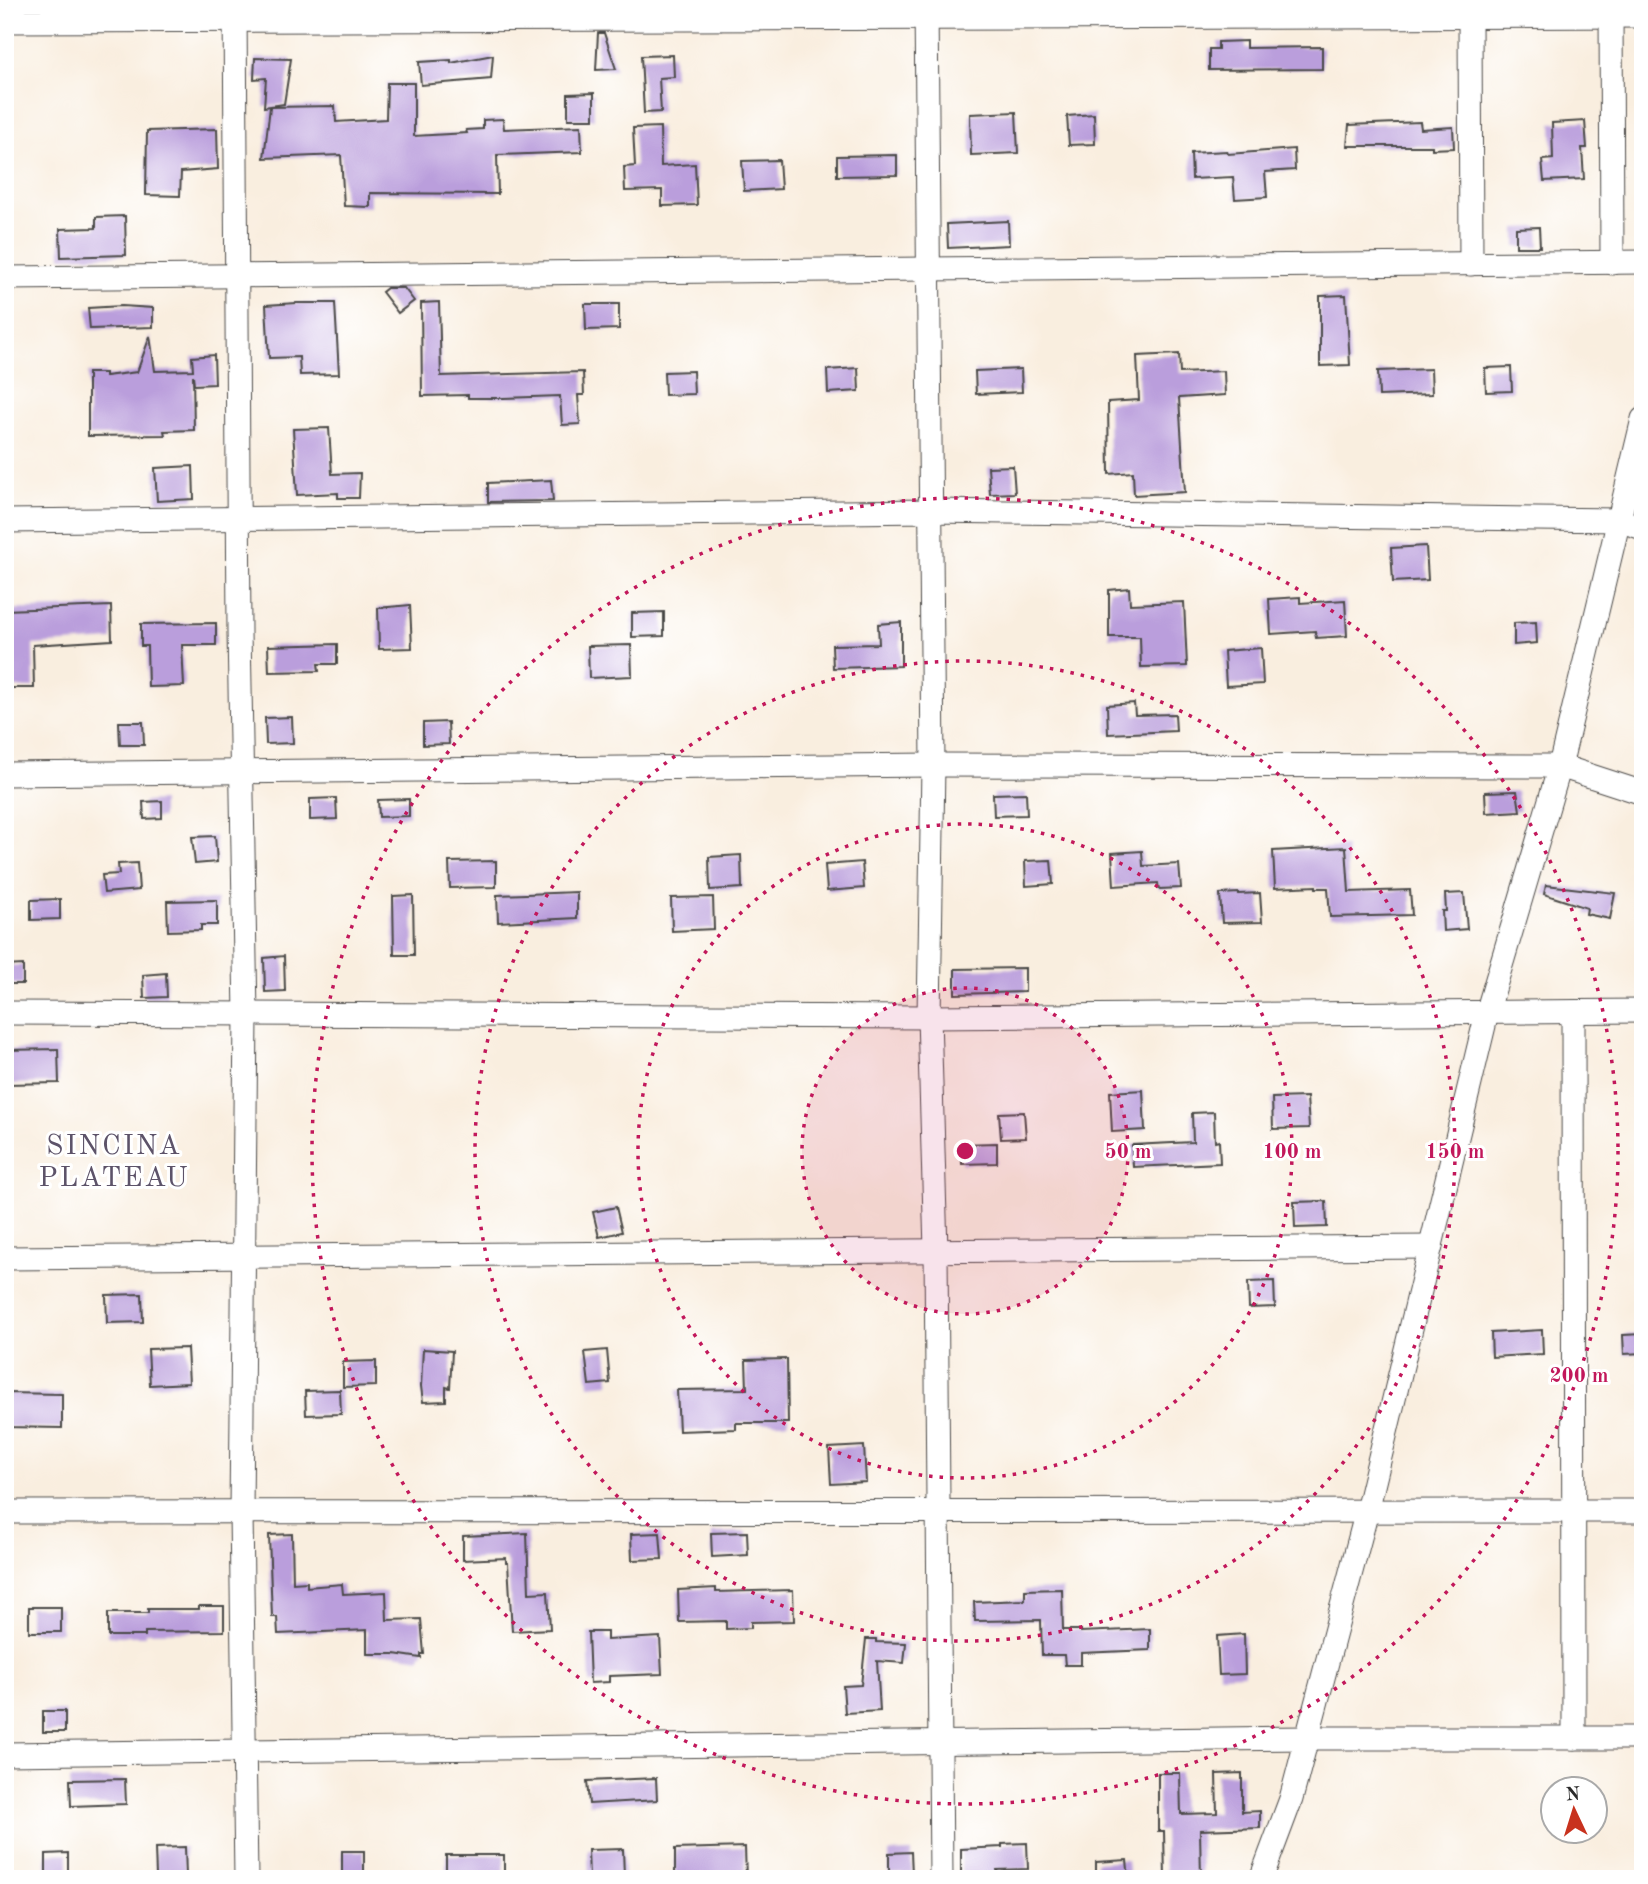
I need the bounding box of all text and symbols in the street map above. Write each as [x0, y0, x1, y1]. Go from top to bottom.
district label: SINCINA PLATEAU [38, 1133, 190, 1193]
centre of rings [953, 1139, 977, 1163]
text: 50 m [1104, 1142, 1152, 1163]
text: 100 m [1262, 1142, 1322, 1163]
text: 150 m [1425, 1142, 1485, 1163]
text: 200 m [1549, 1366, 1609, 1387]
north arrow [1540, 1776, 1610, 1846]
text: N [1565, 1786, 1581, 1806]

